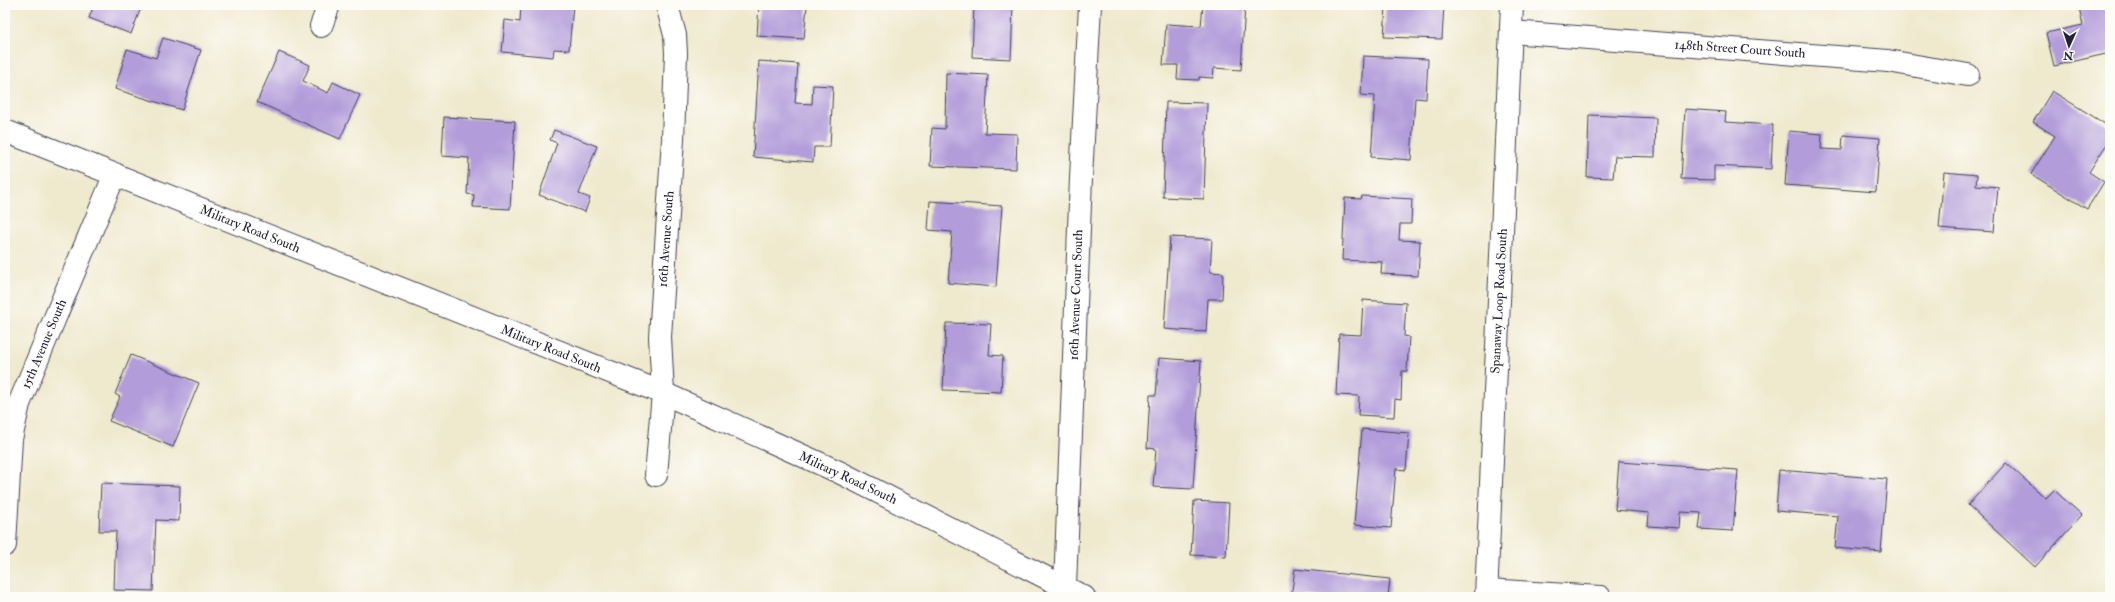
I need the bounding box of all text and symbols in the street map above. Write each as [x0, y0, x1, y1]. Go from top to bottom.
north arrow [2049, 26, 2089, 66]
street label: 148th Street Court South [1674, 36, 1806, 62]
text: N [2062, 49, 2075, 62]
street label: 16th Avenue South [655, 190, 677, 288]
street label: Military Road South [197, 202, 303, 257]
street label: Spanaway Loop Road South [1487, 228, 1512, 374]
street label: 16th Avenue Court South [1066, 229, 1086, 361]
street label: 15th Avenue South [18, 297, 70, 391]
street label: Military Road South [498, 322, 604, 377]
street label: Military Road South [796, 448, 900, 509]

